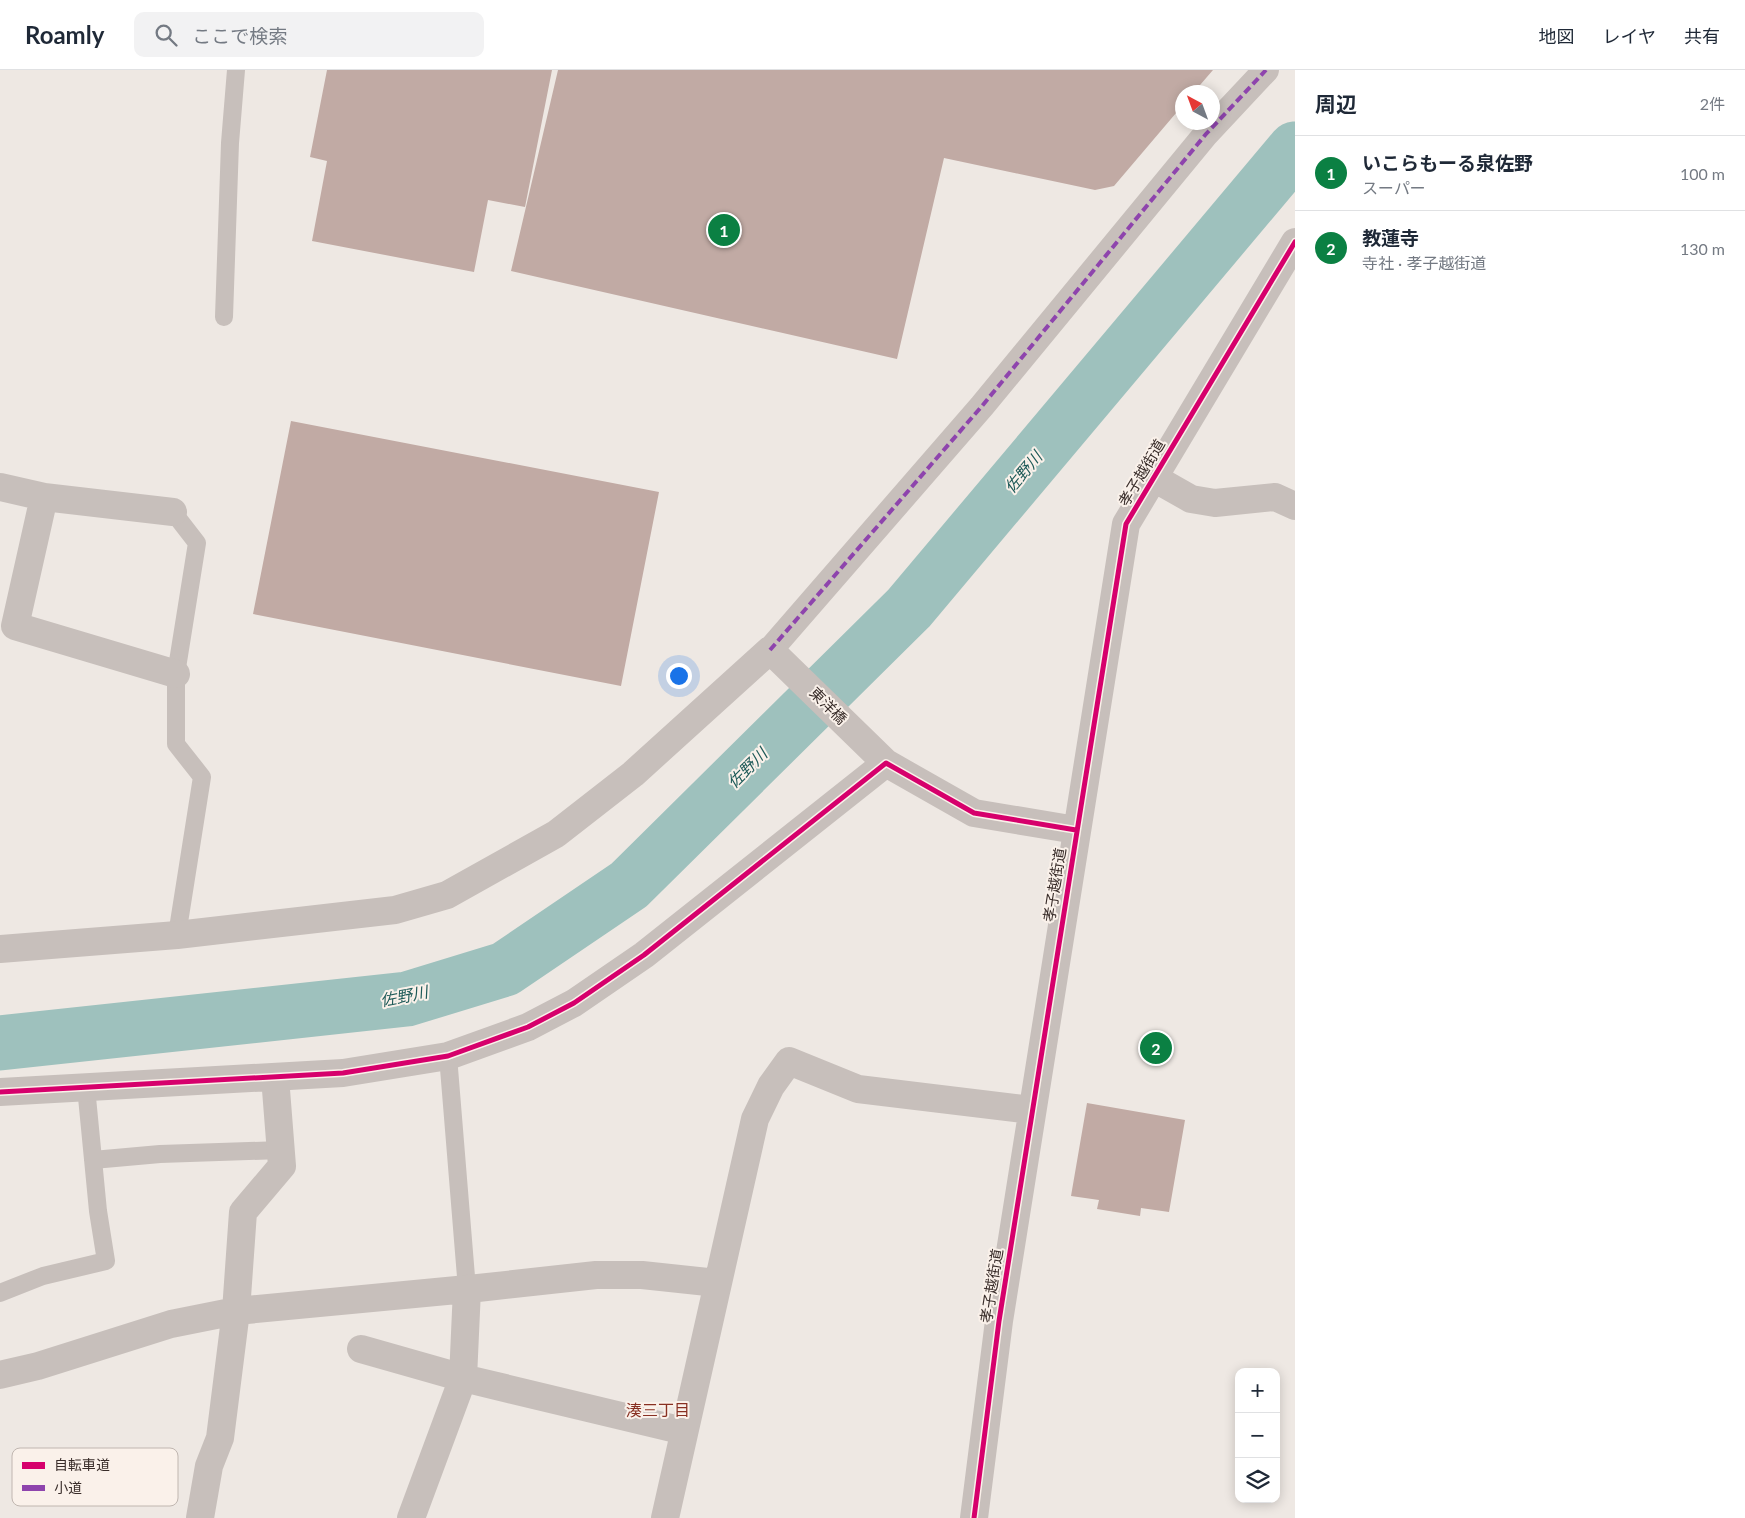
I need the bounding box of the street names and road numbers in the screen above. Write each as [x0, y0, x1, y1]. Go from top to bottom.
street label: 孝子越街道 [1114, 436, 1168, 509]
street label: 東洋橋 [806, 683, 851, 728]
street label: 孝子越街道 [1039, 846, 1069, 923]
street label: 孝子越街道 [976, 1247, 1006, 1324]

